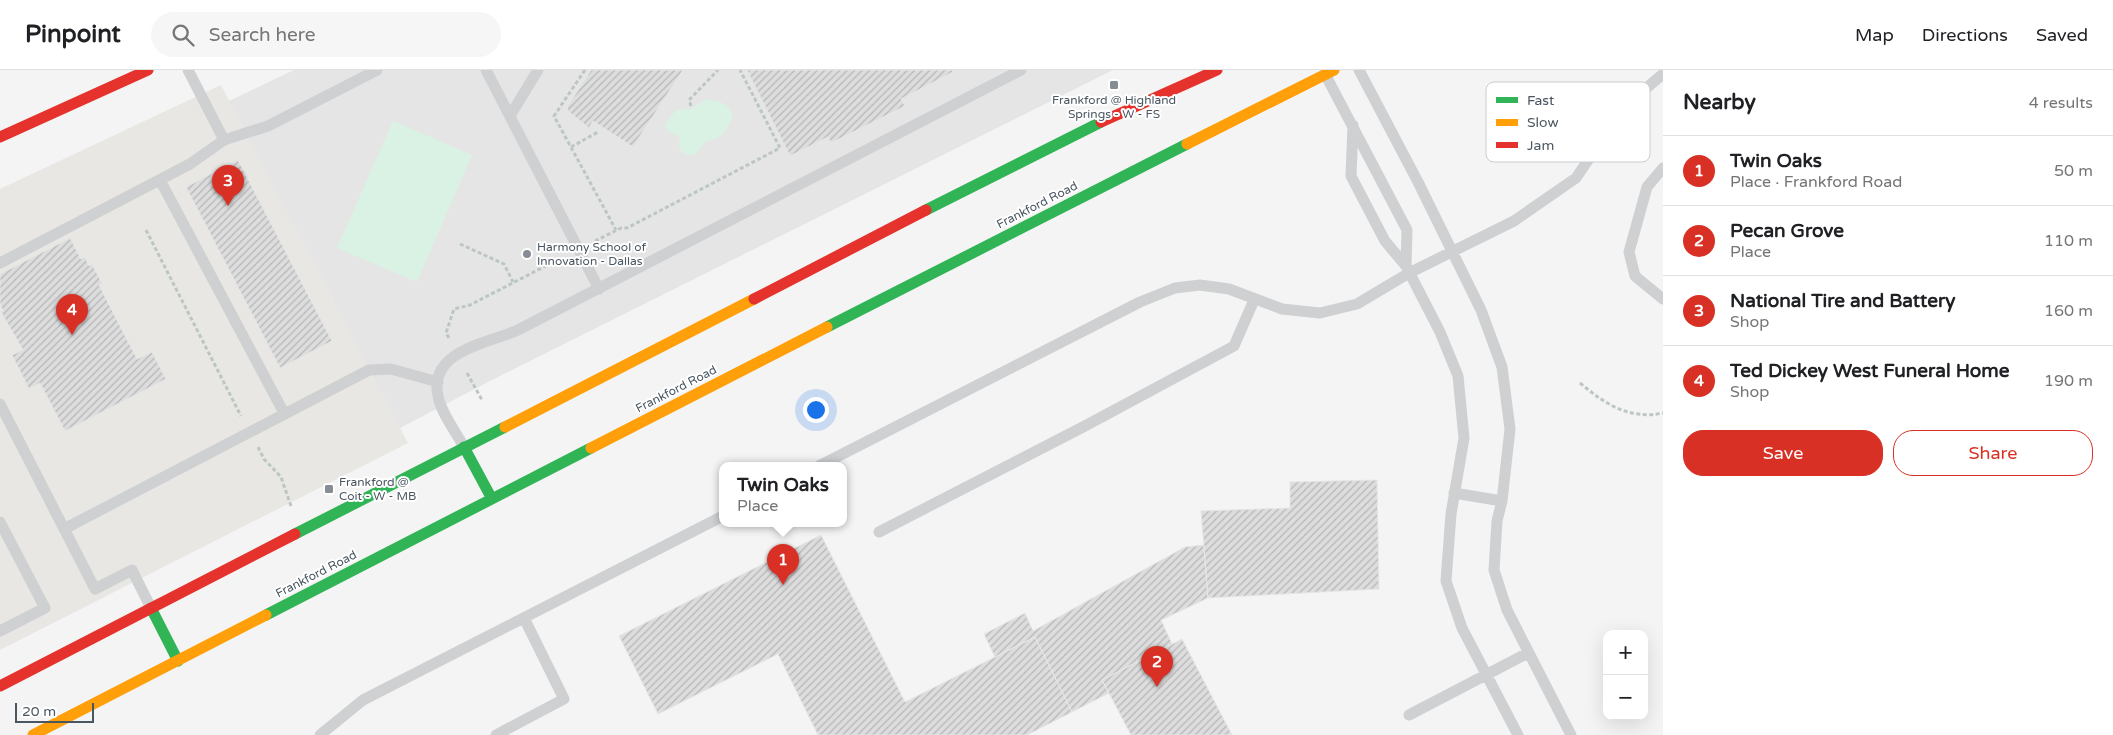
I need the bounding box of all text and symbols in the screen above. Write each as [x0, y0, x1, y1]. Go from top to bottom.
search box [151, 12, 501, 57]
text: Pinpoint [25, 20, 121, 49]
icon: search [169, 21, 197, 49]
text: Search here [209, 24, 316, 46]
text: Map [1855, 24, 1894, 46]
text: Directions [1922, 24, 2008, 46]
text: Saved [2036, 24, 2088, 46]
marker: Frankford @ Highland Springs - W - FS [1108, 79, 1120, 91]
legend [1486, 82, 1650, 162]
text: Nearby [1683, 90, 1756, 115]
text: Fast [1527, 92, 1555, 109]
place label: Frankford @ Highland Springs - W - FS [1052, 93, 1176, 121]
text: 4 results [2029, 93, 2093, 113]
text: Slow [1527, 114, 1559, 131]
text: Jam [1527, 137, 1554, 154]
text: Twin Oaks [1730, 150, 1822, 172]
text: 1 [1694, 161, 1704, 181]
text: 50 m [2054, 161, 2093, 181]
pin: 3 [212, 165, 244, 206]
text: Place · Frankford Road [1730, 172, 1902, 192]
street label: Frankford Road [994, 179, 1080, 231]
text: Pecan Grove [1730, 220, 1844, 242]
text: 2 [1694, 231, 1704, 251]
text: 110 m [2044, 231, 2093, 251]
place label: Harmony School of Innovation - Dallas [537, 240, 647, 268]
text: Place [1730, 242, 1771, 262]
marker: Harmony School of Innovation - Dallas [521, 248, 533, 260]
text: National Tire and Battery [1730, 290, 1955, 312]
pin: 4 [56, 294, 88, 335]
text: 3 [1694, 301, 1704, 321]
text: 160 m [2044, 301, 2093, 321]
text: Shop [1730, 312, 1769, 332]
text: Ted Dickey West Funeral Home [1730, 360, 2010, 382]
street label: Frankford Road [633, 363, 719, 415]
text: 4 [1694, 371, 1704, 391]
text: 190 m [2044, 371, 2093, 391]
text: Shop [1730, 382, 1769, 402]
your location [803, 397, 829, 423]
button: Save [1683, 430, 1883, 476]
button: Share [1893, 430, 2093, 476]
popup [719, 462, 847, 527]
text: Twin Oaks [737, 474, 829, 496]
place label: Frankford @ Coit - W - MB [339, 475, 416, 503]
marker: Frankford @ Coit - W - MB [323, 483, 335, 495]
text: Place [737, 496, 778, 516]
pin: 1 [767, 544, 799, 585]
street label: Frankford Road [273, 548, 359, 600]
map controls [1603, 630, 1648, 720]
button: + [1603, 630, 1648, 675]
pin: 2 [1141, 646, 1173, 687]
button: − [1603, 675, 1648, 720]
scale bar [15, 700, 94, 723]
text: 20 m [22, 703, 56, 720]

